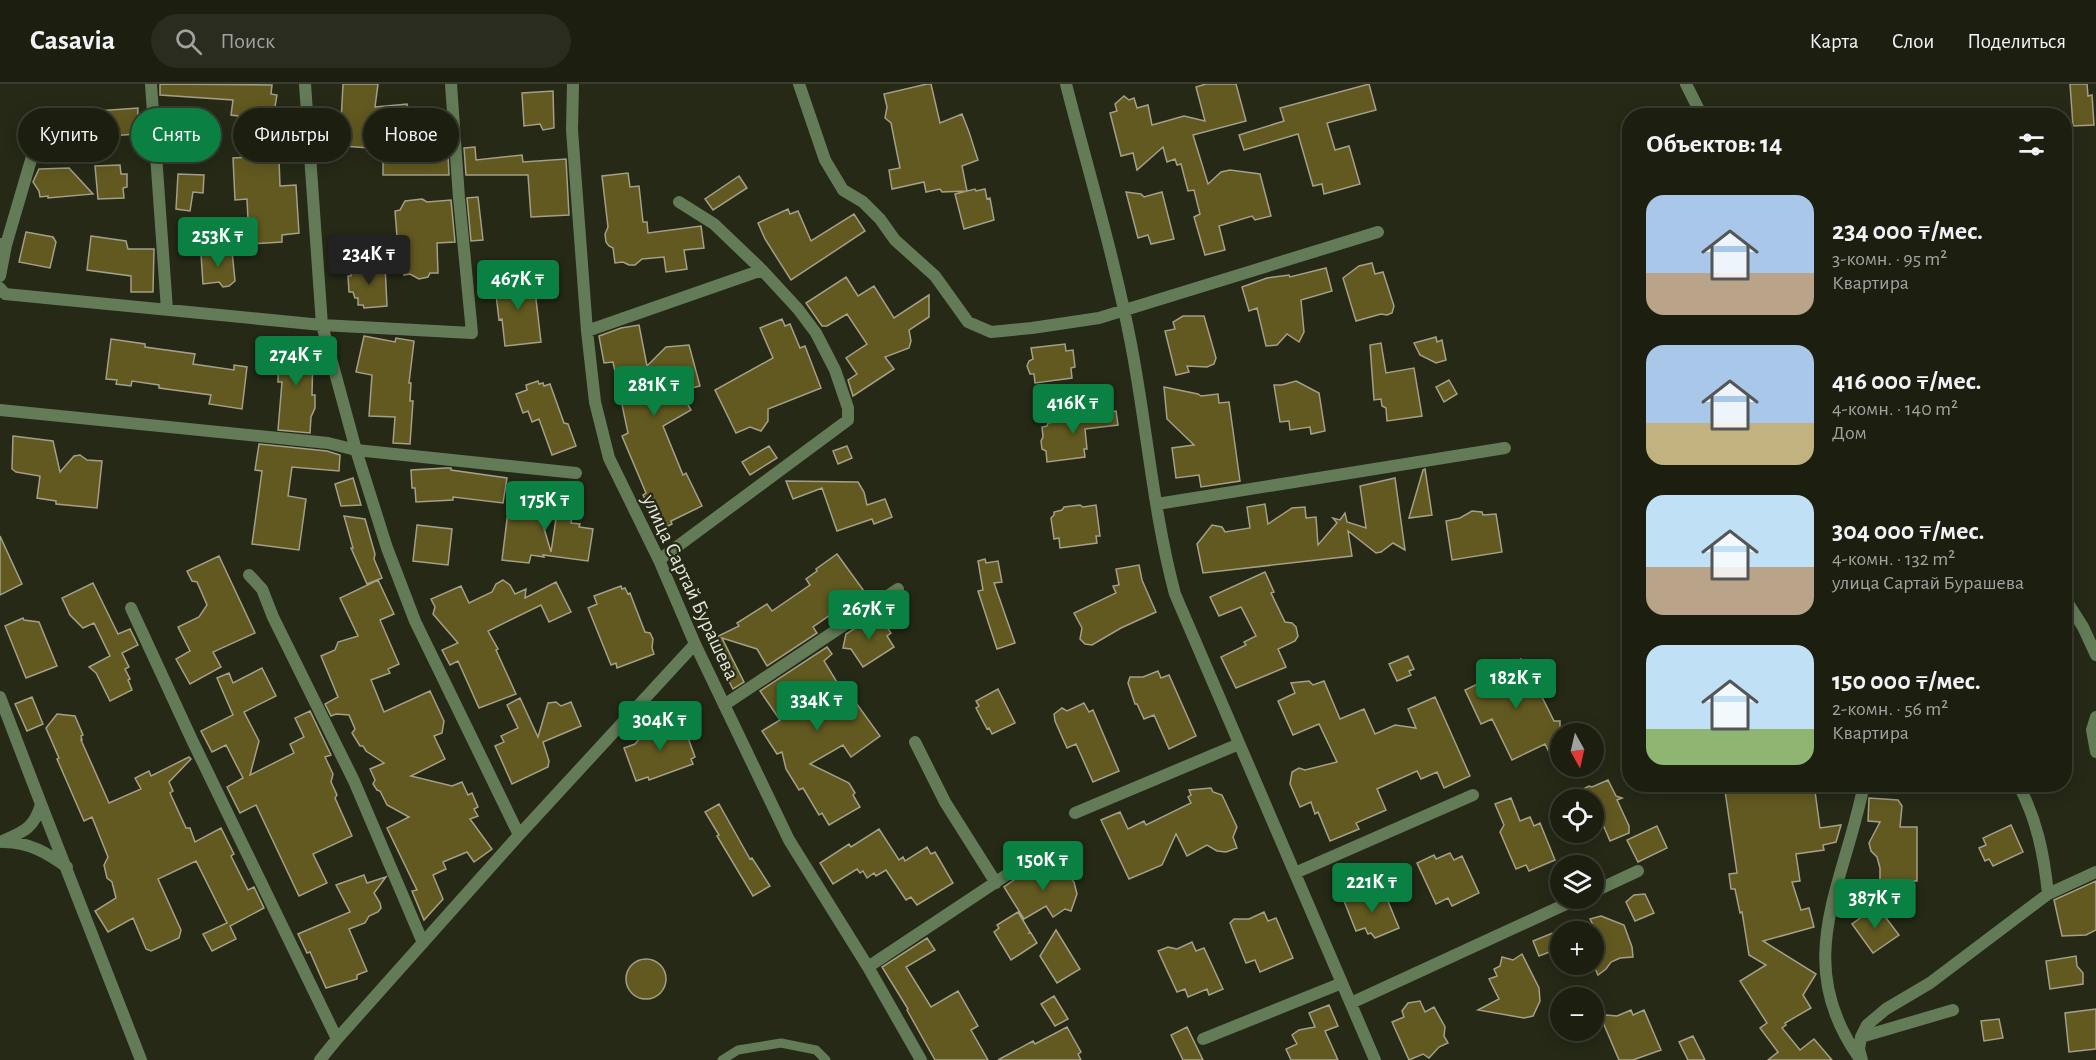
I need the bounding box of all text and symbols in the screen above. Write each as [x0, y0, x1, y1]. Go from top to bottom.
search box [151, 14, 571, 68]
icon: search [172, 25, 205, 58]
text: Casavia [30, 27, 115, 55]
text: Поиск [220, 30, 275, 52]
text: Карта [1809, 31, 1859, 52]
text: Слои [1892, 31, 1934, 52]
text: Поделиться [1967, 31, 2066, 52]
chip: Купить [18, 108, 119, 162]
chip: Снять [131, 108, 221, 162]
chip: Фильтры [233, 108, 351, 162]
chip: Новое [363, 108, 459, 162]
icon: filters [2015, 128, 2048, 161]
text: Объектов: 14 [1646, 131, 1782, 157]
pin: 253K ₸ [169, 217, 267, 268]
text: 234 000 ₸/мес. [1832, 218, 1983, 244]
icon: home [1694, 219, 1766, 291]
text: 253K ₸ [192, 226, 244, 246]
pin: 234K ₸ [320, 235, 418, 286]
text: 234K ₸ [342, 244, 396, 264]
text: 3-комн. · 95 m² [1832, 249, 1947, 269]
pin: 467K ₸ [469, 260, 567, 311]
text: 467K ₸ [491, 269, 545, 289]
text: Квартира [1832, 273, 1909, 293]
pin: 274K ₸ [247, 336, 345, 387]
text: 274K ₸ [269, 345, 323, 365]
pin: 281K ₸ [605, 366, 703, 417]
text: 416 000 ₸/мес. [1832, 368, 1982, 394]
icon: home [1694, 369, 1766, 441]
text: 281K ₸ [628, 375, 680, 395]
pin: 416K ₸ [1024, 384, 1122, 435]
text: 416K ₸ [1047, 393, 1099, 413]
text: 4-комн. · 140 m² [1832, 399, 1958, 419]
text: Дом [1832, 423, 1867, 443]
pin: 175K ₸ [496, 481, 594, 532]
text: 175K ₸ [520, 490, 570, 510]
street label: улица Сартай Бурашева [638, 490, 743, 683]
text: 304 000 ₸/мес. [1832, 518, 1984, 544]
icon: home [1694, 519, 1766, 591]
text: 4-комн. · 132 m² [1832, 549, 1955, 569]
text: улица Сартай Бурашева [1832, 573, 2024, 593]
pin: 267K ₸ [820, 590, 918, 641]
text: 267K ₸ [842, 599, 896, 619]
pin: 182K ₸ [1467, 659, 1565, 710]
text: 182K ₸ [1490, 668, 1542, 688]
text: 150 000 ₸/мес. [1832, 668, 1981, 694]
icon: home [1694, 669, 1766, 741]
pin: 334K ₸ [768, 681, 866, 732]
text: 334K ₸ [791, 690, 843, 710]
text: 2-комн. · 56 m² [1832, 699, 1948, 719]
pin: 304K ₸ [611, 701, 709, 752]
text: 304K ₸ [633, 710, 687, 730]
north arrow [1550, 723, 1604, 777]
map controls [1550, 723, 1604, 1041]
text: Квартира [1832, 723, 1909, 743]
button: locate [1550, 789, 1604, 843]
pin: 150K ₸ [994, 841, 1092, 892]
text: 150K ₸ [1017, 850, 1069, 870]
button: layers [1550, 855, 1604, 909]
pin: 221K ₸ [1323, 863, 1421, 914]
text: 221K ₸ [1346, 872, 1398, 892]
pin: 387K ₸ [1826, 879, 1924, 930]
text: 387K ₸ [1849, 888, 1901, 908]
button: + [1550, 921, 1604, 975]
button: − [1550, 987, 1604, 1041]

